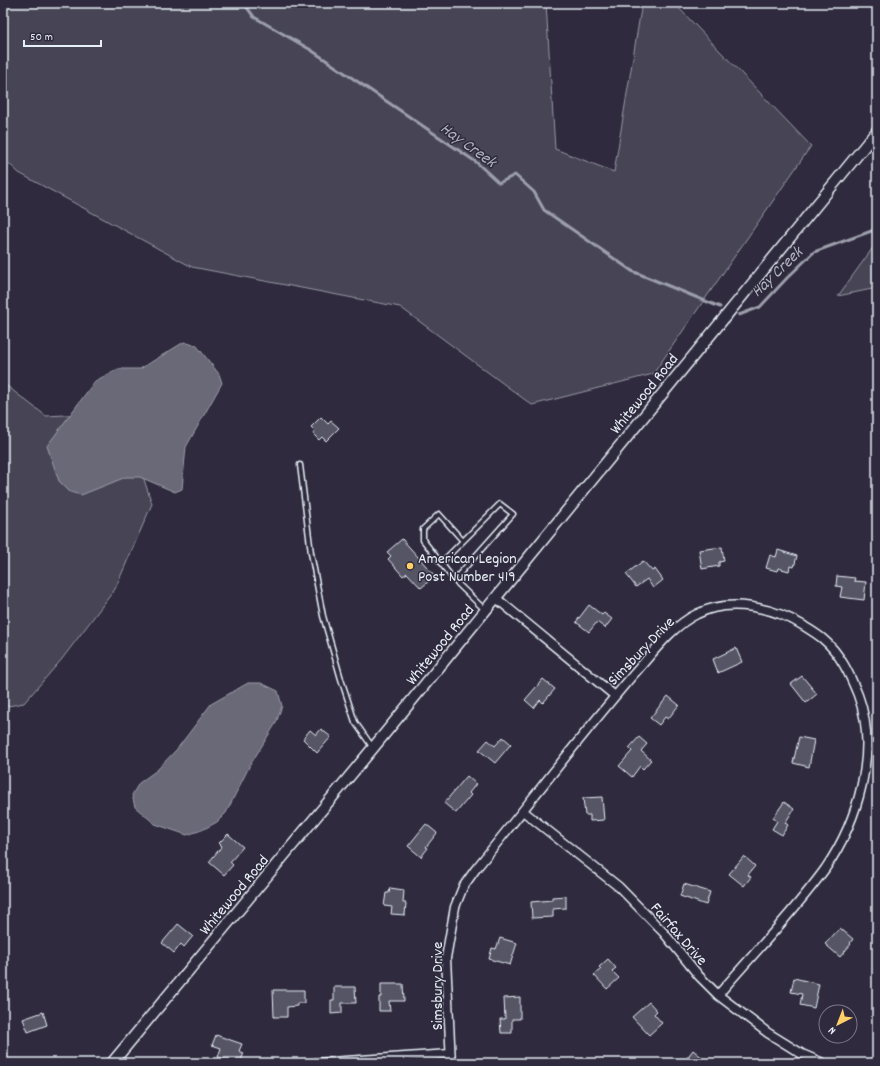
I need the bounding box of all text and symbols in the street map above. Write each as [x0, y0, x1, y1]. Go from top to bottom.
scale bar [24, 22, 101, 48]
text: 50 m [30, 29, 53, 46]
water label: Hay Creek [434, 118, 502, 176]
water label: Hay Creek [747, 241, 811, 304]
street label: Whitewood Road [605, 349, 685, 440]
place label: American Legion Post Number 419 [418, 548, 517, 589]
marker: American Legion Post Number 419 [405, 561, 415, 571]
street label: Whitewood Road [401, 600, 481, 691]
street label: Simsbury Drive [603, 612, 681, 692]
street label: Whitewood Road [195, 851, 275, 941]
street label: Fairfax Drive [644, 898, 712, 971]
street label: Simsbury Drive [427, 942, 450, 1030]
north arrow [818, 1004, 858, 1044]
text: N [825, 1022, 840, 1038]

